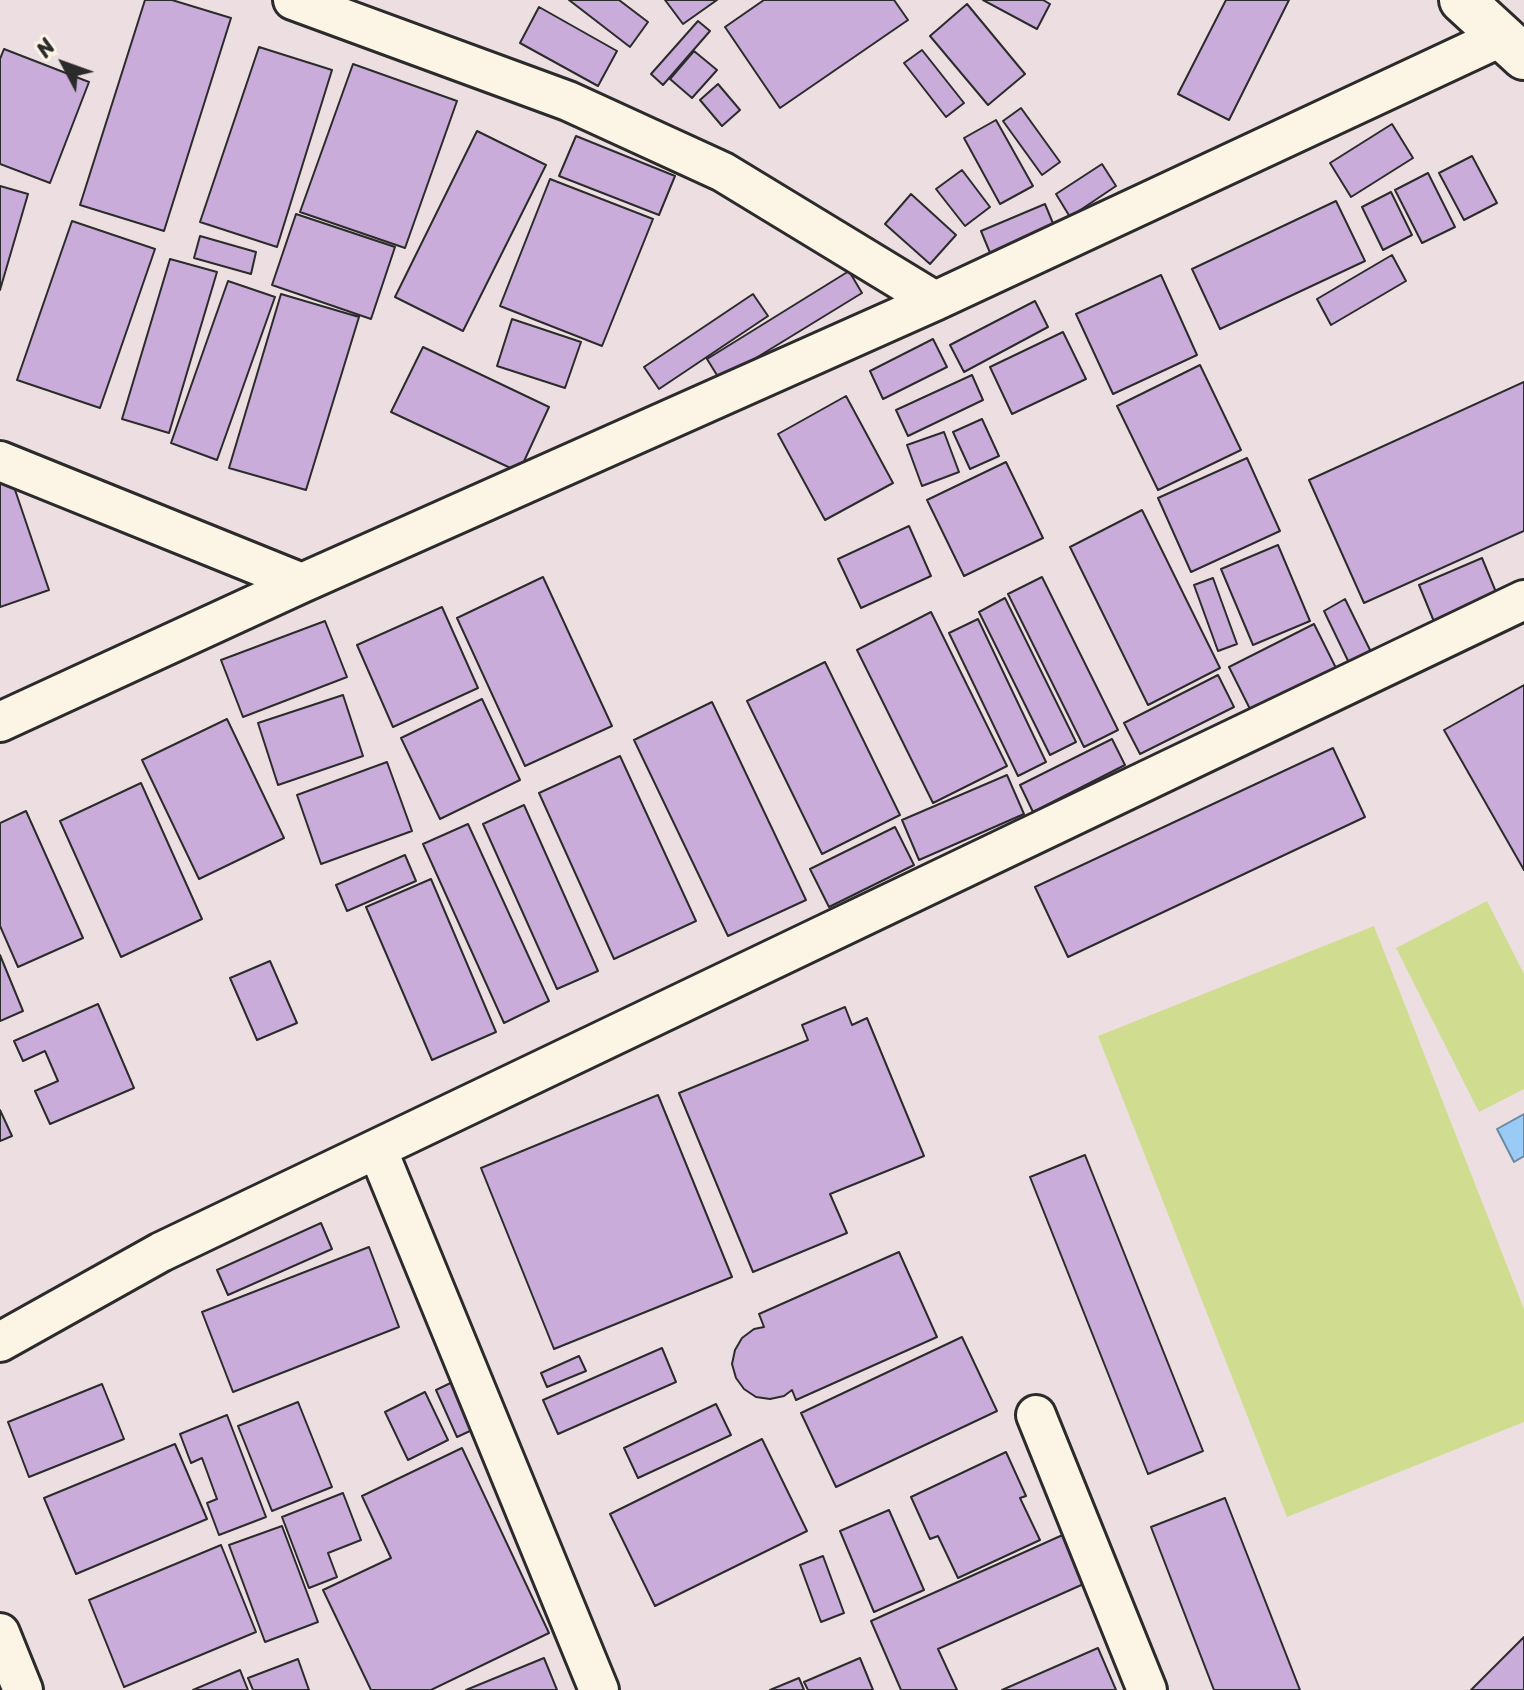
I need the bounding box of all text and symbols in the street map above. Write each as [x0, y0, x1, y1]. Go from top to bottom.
north arrow [24, 24, 104, 104]
text: N [26, 29, 65, 66]

